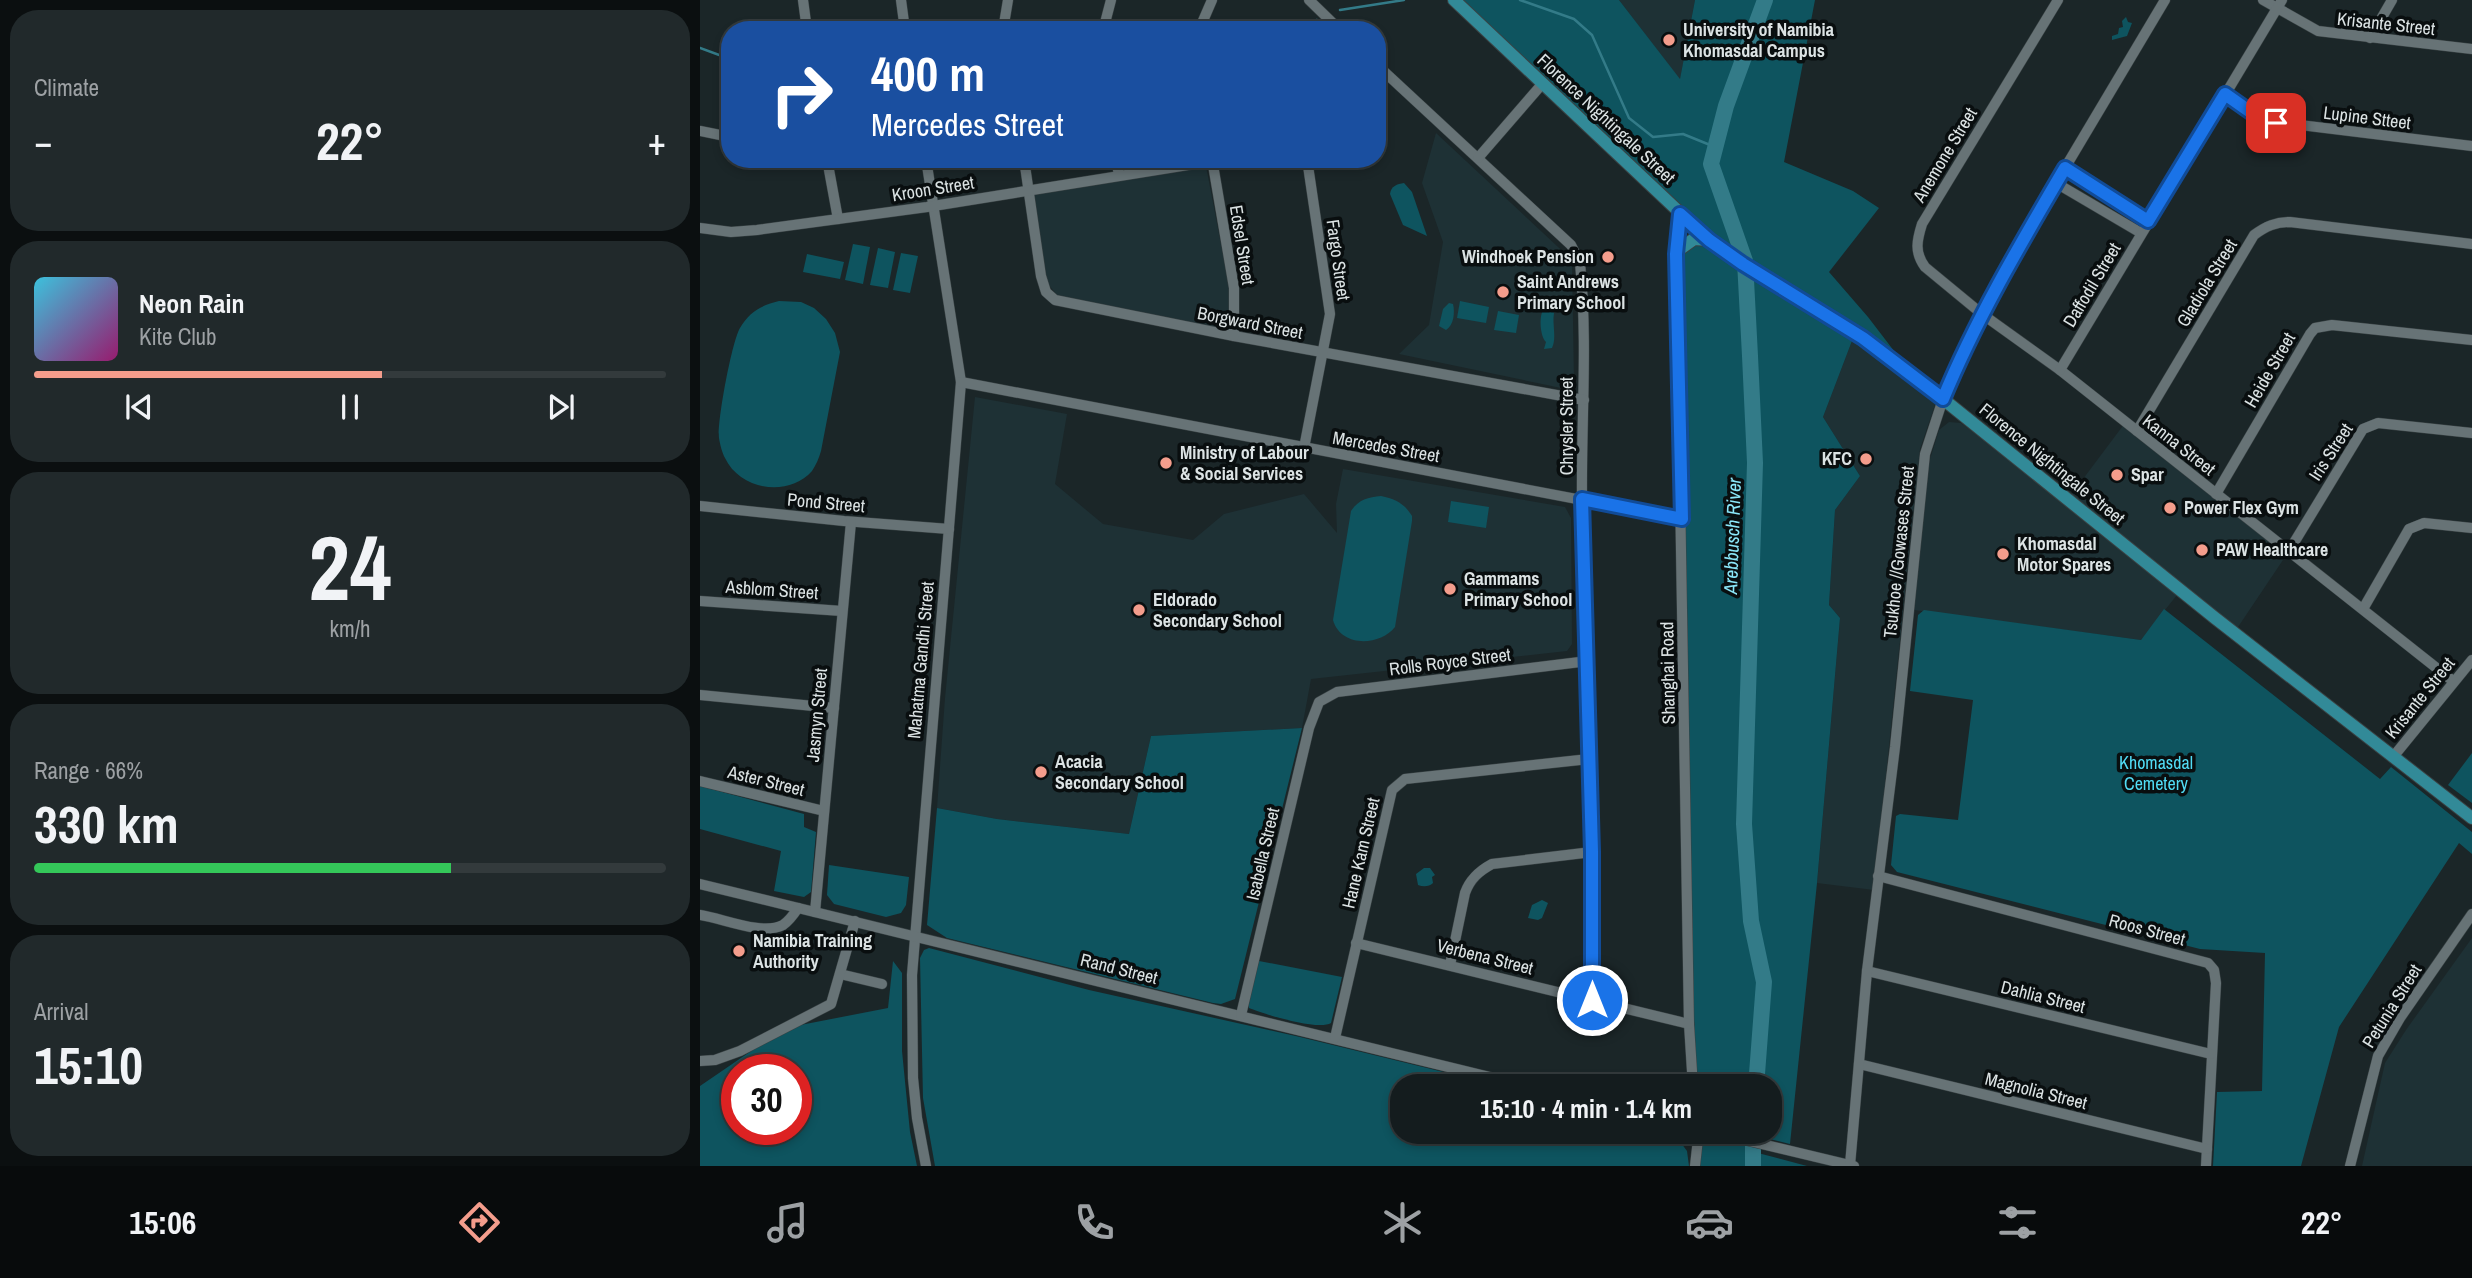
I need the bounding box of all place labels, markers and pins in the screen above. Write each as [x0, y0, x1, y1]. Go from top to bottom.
place label: University of Namibia Khomasdal Campus [1683, 17, 1835, 63]
marker: University of Namibia Khomasdal Campus [1661, 32, 1677, 48]
pin [2246, 93, 2306, 153]
place label: Windhoek Pension [1462, 244, 1594, 269]
marker: Windhoek Pension [1600, 249, 1616, 265]
place label: Saint Andrews Primary School [1517, 269, 1625, 315]
marker: Saint Andrews Primary School [1495, 284, 1511, 300]
place label: Ministry of Labour & Social Services [1180, 440, 1309, 486]
place label: KFC [1822, 446, 1852, 471]
marker: KFC [1858, 451, 1874, 467]
marker: Ministry of Labour & Social Services [1158, 455, 1174, 471]
place label: Spar [2131, 462, 2164, 487]
marker: Spar [2109, 467, 2125, 483]
place label: Power Flex Gym [2184, 495, 2299, 520]
marker: Power Flex Gym [2162, 500, 2178, 516]
place label: Khomasdal Motor Spares [2017, 531, 2111, 577]
place label: PAW Healthcare [2216, 537, 2328, 562]
marker: PAW Healthcare [2194, 542, 2210, 558]
marker: Khomasdal Motor Spares [1995, 546, 2011, 562]
place label: Gammams Primary School [1464, 566, 1572, 612]
marker: Gammams Primary School [1442, 581, 1458, 597]
place label: Eldorado Secondary School [1153, 587, 1282, 633]
marker: Eldorado Secondary School [1131, 602, 1147, 618]
place label: Acacia Secondary School [1055, 749, 1184, 795]
marker: Acacia Secondary School [1033, 764, 1049, 780]
place label: Namibia Training Authority [753, 928, 872, 974]
marker: Namibia Training Authority [731, 943, 747, 959]

